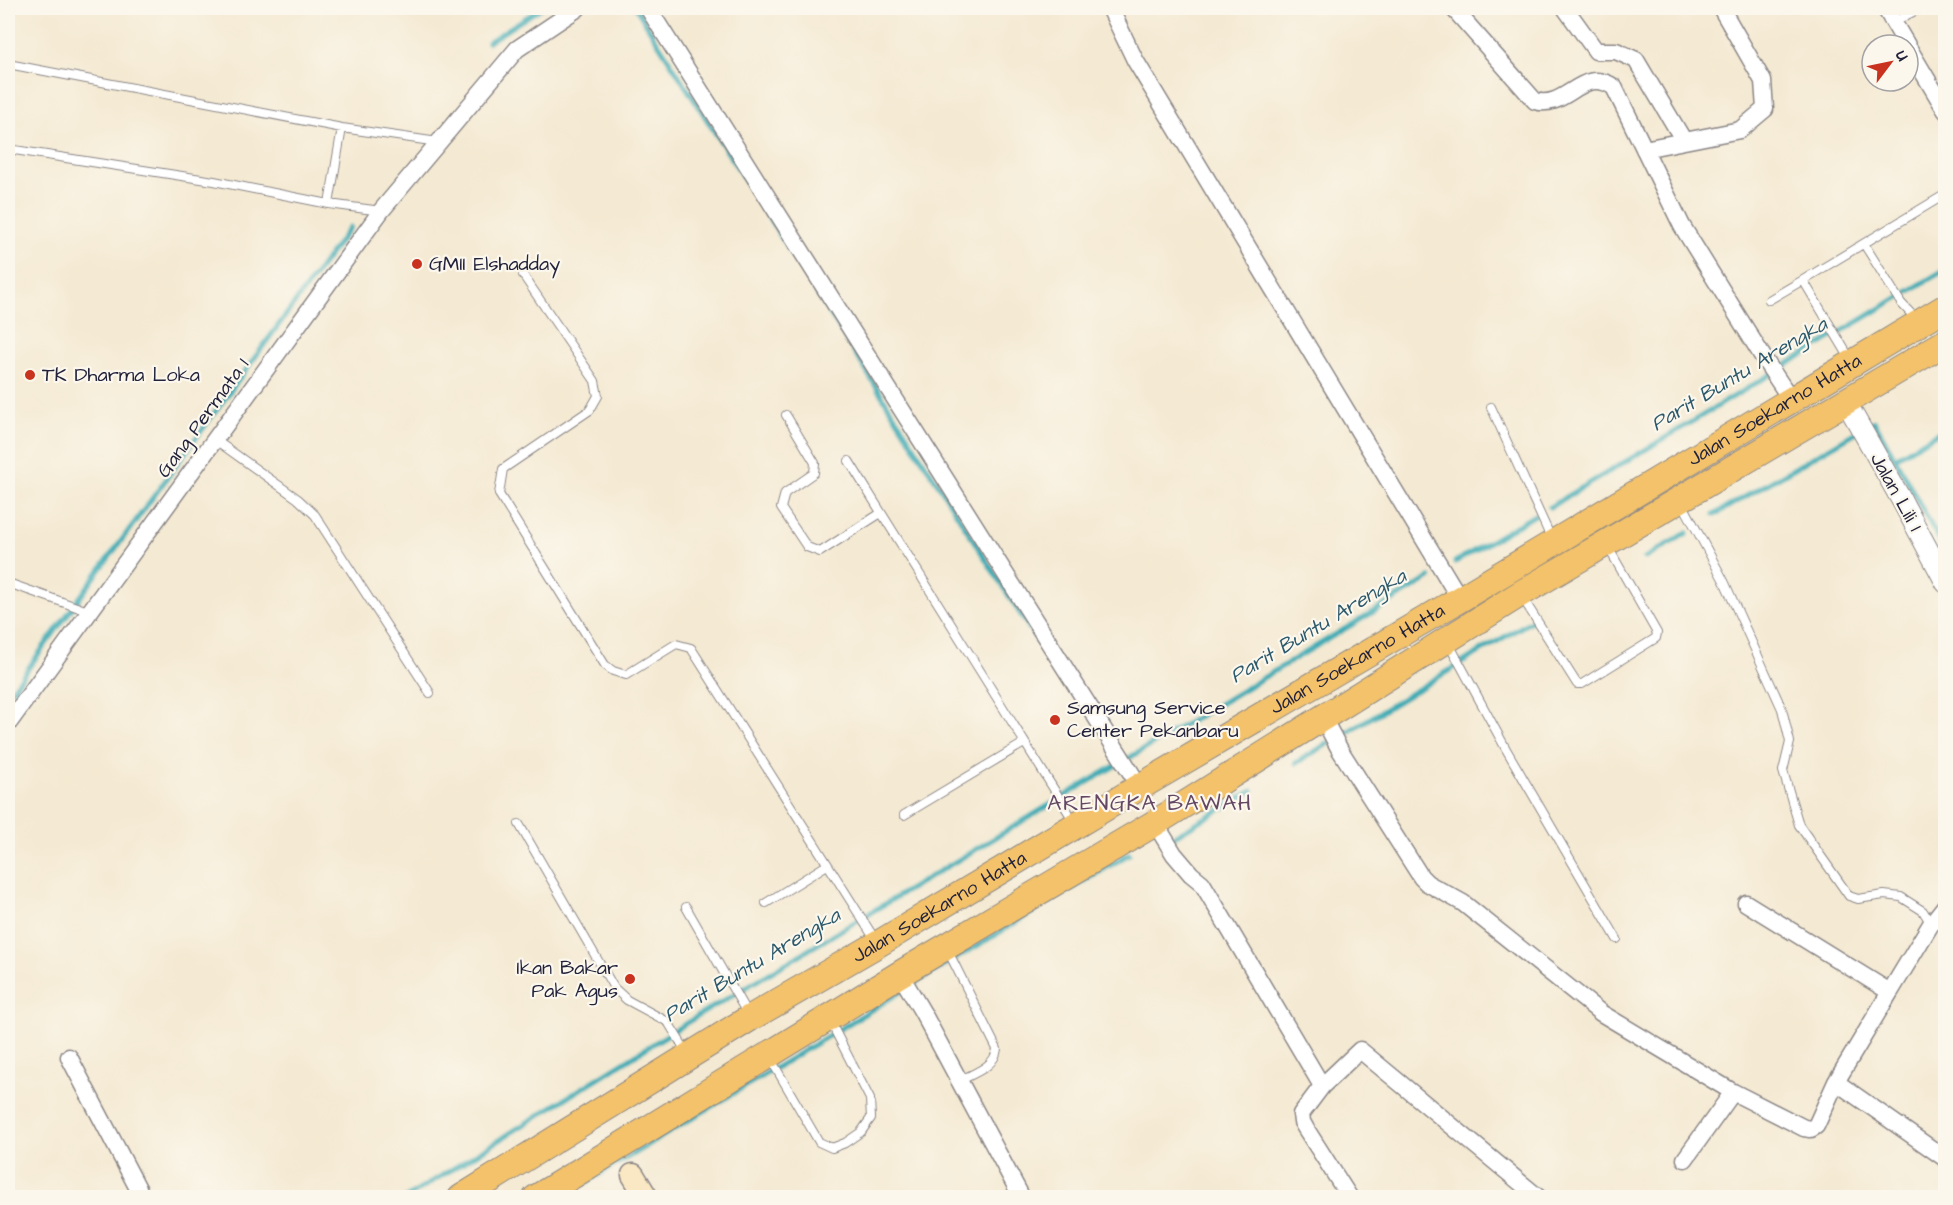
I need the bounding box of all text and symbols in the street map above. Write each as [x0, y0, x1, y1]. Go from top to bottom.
north arrow [1860, 33, 1920, 93]
text: U [1890, 46, 1914, 65]
place label: GMII Elshadday [429, 250, 560, 279]
marker: GMII Elshadday [410, 257, 424, 271]
water label: Parit Buntu Arengka [1646, 309, 1834, 439]
street label: Jalan Soekarno Hatta [1682, 347, 1867, 473]
street label: Gang Permata 1 [150, 352, 257, 484]
place label: TK Dharma Loka [42, 361, 200, 389]
marker: TK Dharma Loka [23, 368, 37, 382]
street label: Jalan Lili 1 [1863, 448, 1929, 537]
water label: Parit Buntu Arengka [1225, 561, 1413, 691]
street label: Jalan Soekarno Hatta [1265, 597, 1450, 721]
place label: Samsung Service Center Pekanbaru [1067, 694, 1239, 745]
marker: Samsung Service Center Pekanbaru [1048, 713, 1062, 727]
district label: ARENGKA BAWAH [1047, 788, 1253, 819]
street label: Jalan Soekarno Hatta [847, 844, 1032, 970]
water label: Parit Buntu Arengka [659, 900, 847, 1030]
place label: Ikan Bakar Pak Agus [517, 954, 618, 1006]
marker: Ikan Bakar Pak Agus [623, 972, 637, 986]

